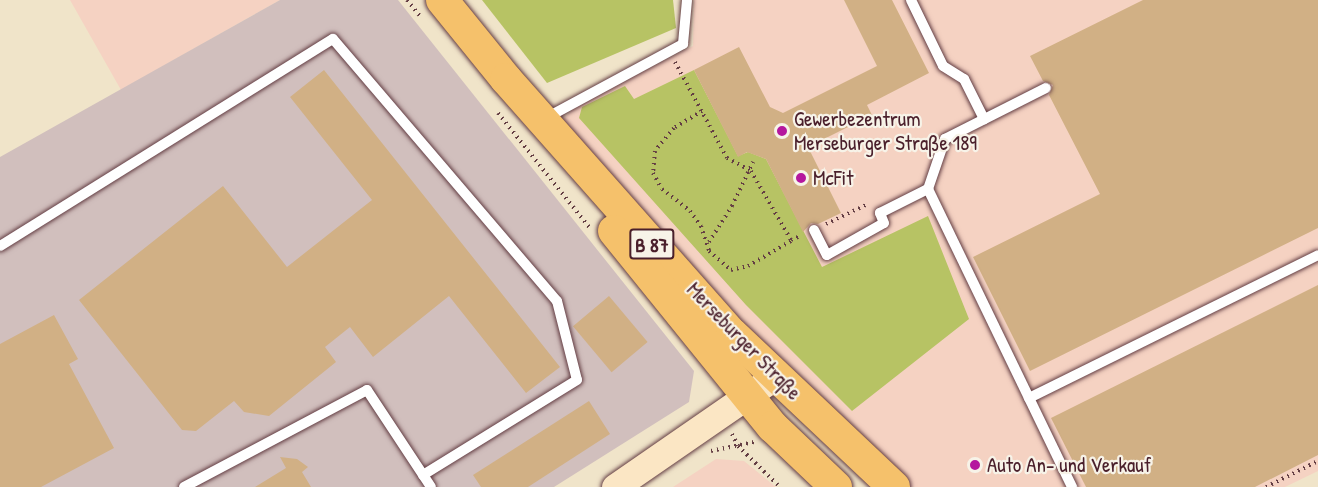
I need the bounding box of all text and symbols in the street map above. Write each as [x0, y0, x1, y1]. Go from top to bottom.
place label: Gewerbezentrum Merseburger Straße 189 [794, 106, 977, 156]
marker: Gewerbezentrum Merseburger Straße 189 [775, 124, 789, 138]
place label: McFit [813, 165, 853, 191]
marker: McFit [794, 171, 808, 185]
road number: B 87 [628, 227, 676, 261]
street label: Merseburger Straße [682, 277, 806, 405]
place label: Auto An- und Verkauf [987, 452, 1151, 478]
marker: Auto An- und Verkauf [968, 458, 982, 472]

